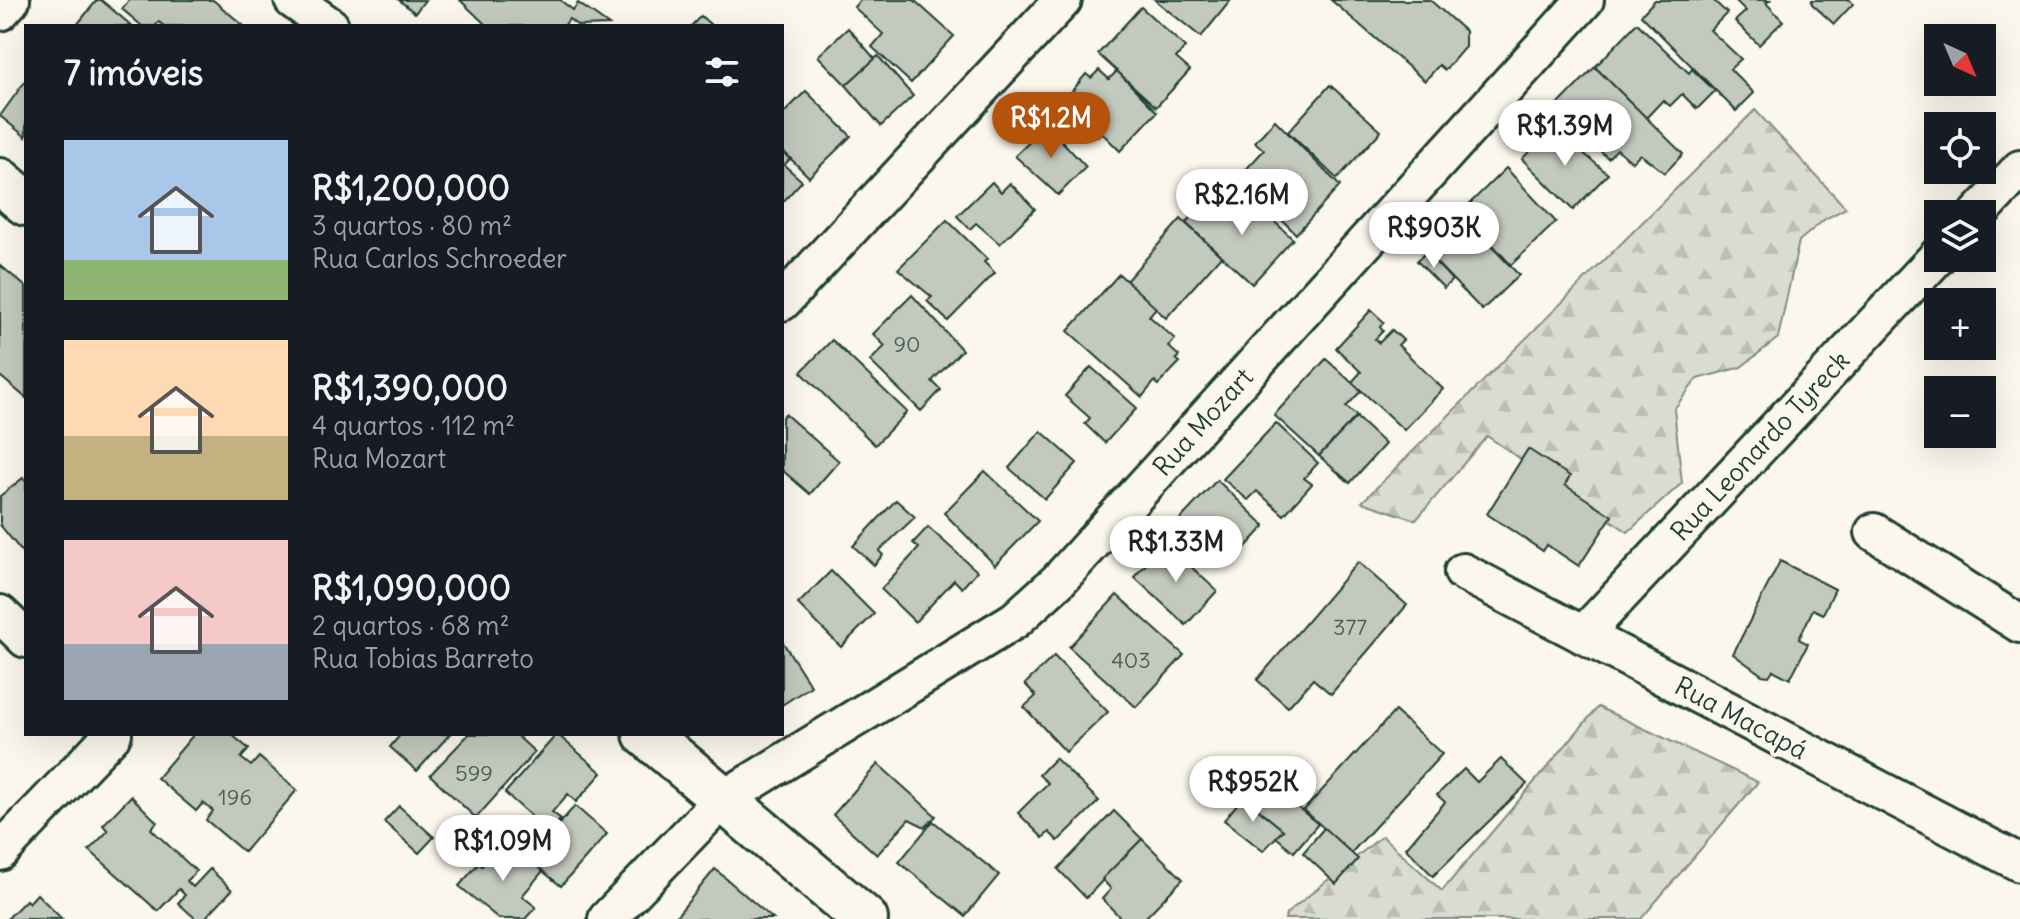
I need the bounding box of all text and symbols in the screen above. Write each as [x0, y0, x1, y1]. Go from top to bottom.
north arrow [1924, 24, 1996, 96]
map controls [1924, 24, 1996, 448]
icon: filters [700, 50, 744, 94]
text: 7 imóveis [64, 51, 203, 94]
pin: R$1.2M [986, 92, 1116, 160]
pin: R$1.39M [1491, 100, 1639, 168]
text: R$1.2M [1010, 101, 1092, 134]
text: R$1.39M [1516, 109, 1614, 142]
button: locate [1924, 112, 1996, 184]
text: R$1,200,000 [312, 166, 510, 209]
pin: R$2.16M [1168, 169, 1316, 237]
icon: home [128, 172, 224, 268]
text: R$2.16M [1194, 178, 1290, 211]
button: layers [1924, 200, 1996, 272]
pin: R$903K [1369, 202, 1499, 270]
text: 3 quartos · 80 m² [312, 209, 512, 242]
text: R$903K [1387, 211, 1481, 244]
text: Rua Carlos Schroeder [312, 242, 567, 275]
button: + [1924, 288, 1996, 360]
house number: 90 [893, 330, 921, 358]
street label: Rua Leonardo Tyreck [1663, 344, 1856, 547]
street label: Rua Mozart [1145, 361, 1260, 483]
text: R$1,390,000 [312, 366, 508, 409]
icon: home [128, 372, 224, 468]
button: − [1924, 376, 1996, 448]
text: 4 quartos · 112 m² [312, 409, 515, 442]
text: Rua Mozart [312, 442, 446, 475]
pin: R$1.33M [1102, 516, 1250, 584]
text: R$1.33M [1128, 525, 1224, 558]
text: R$1,090,000 [312, 566, 511, 609]
icon: home [128, 572, 224, 668]
text: 2 quartos · 68 m² [312, 609, 509, 642]
house number: 377 [1333, 613, 1367, 641]
text: Rua Tobias Barreto [312, 642, 534, 675]
house number: 403 [1111, 646, 1151, 674]
street label: Rua Macapá [1669, 669, 1813, 766]
pin: R$952K [1188, 756, 1318, 824]
house number: 599 [455, 759, 493, 787]
text: R$952K [1207, 765, 1299, 798]
house number: 196 [218, 783, 252, 811]
pin: R$1.09M [429, 815, 577, 883]
text: R$1.09M [453, 824, 553, 857]

